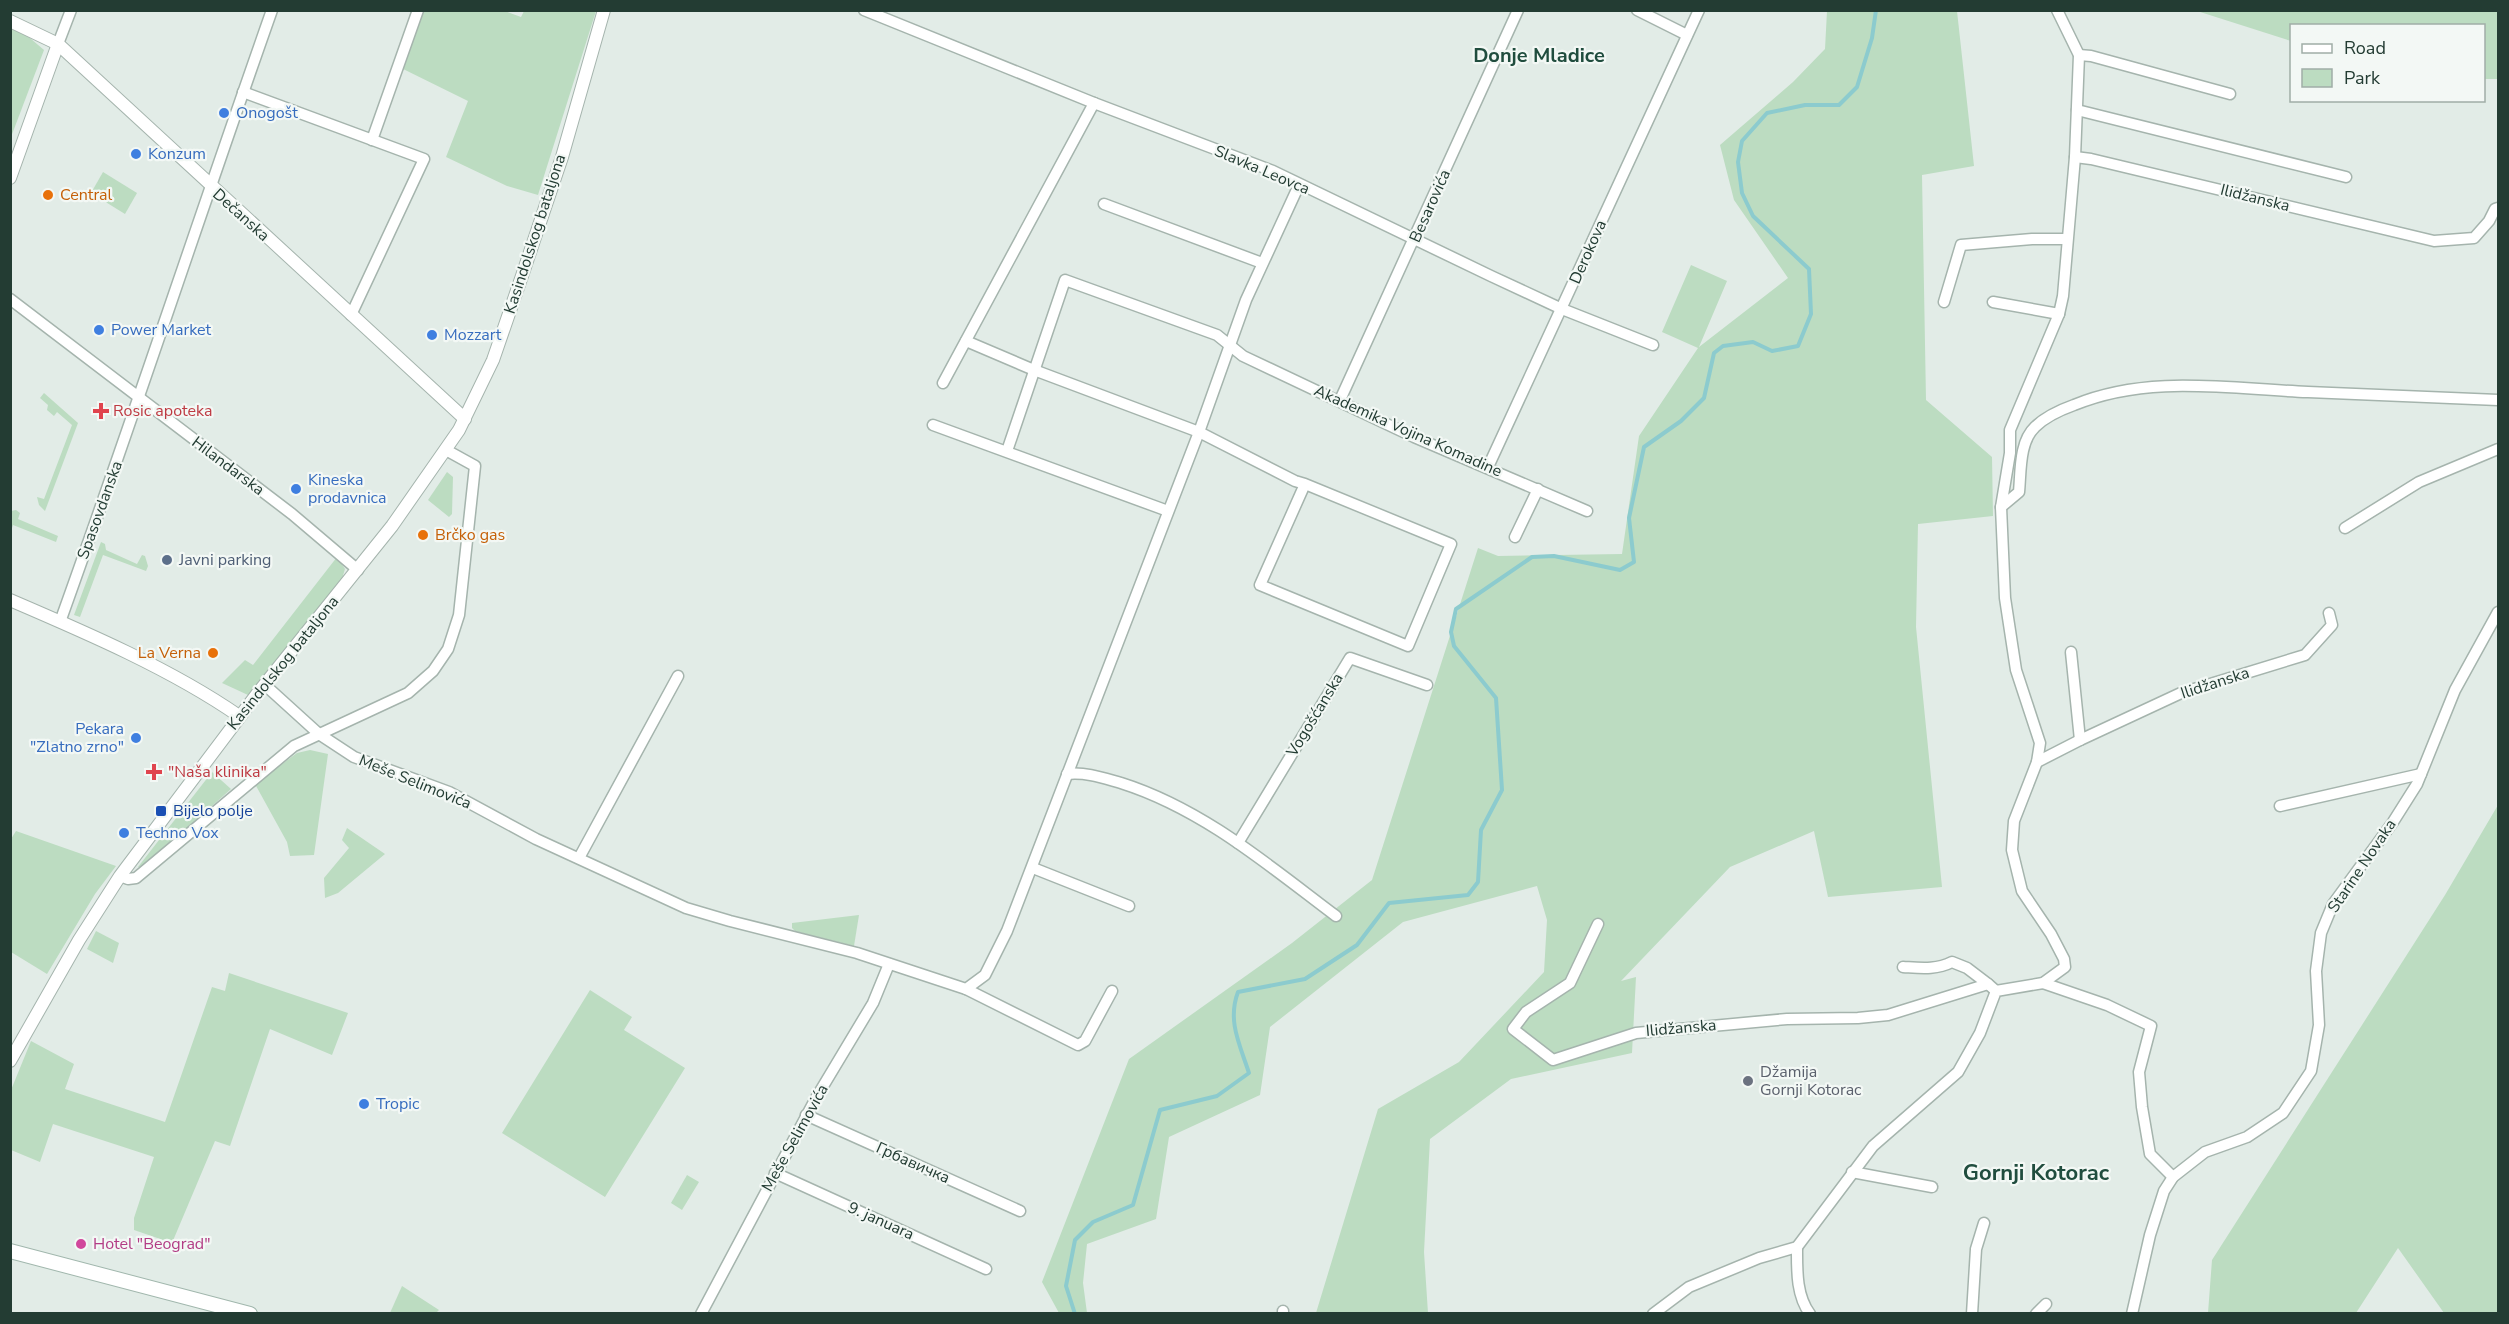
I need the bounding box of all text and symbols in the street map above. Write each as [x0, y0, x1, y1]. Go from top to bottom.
legend [2290, 24, 2485, 102]
text: Road [2344, 36, 2386, 60]
district label: Donje Mladice [1473, 42, 1605, 69]
text: Park [2344, 66, 2381, 90]
place label: Onogošt [236, 102, 298, 124]
marker: Onogošt [217, 106, 231, 120]
street label: Slavka Leovca [1211, 140, 1313, 200]
place label: Konzum [148, 143, 206, 165]
marker: Konzum [129, 147, 143, 161]
street label: Kasindolskog bataljona [499, 151, 571, 317]
street label: Besarovića [1404, 166, 1456, 246]
street label: Ilidžanska [2218, 179, 2292, 217]
place label: Central [60, 184, 113, 206]
street label: Dečanska [208, 184, 274, 246]
marker: Central [41, 188, 55, 202]
street label: Derokova [1564, 216, 1612, 288]
place label: Power Market [111, 319, 211, 341]
marker: Power Market [92, 323, 106, 337]
place label: Mozzart [444, 324, 502, 346]
marker: Mozzart [425, 328, 439, 342]
street label: Akademika Vojina Komadine [1311, 380, 1505, 482]
place label: Rosic apoteka [113, 400, 212, 422]
marker: Rosic apoteka [94, 404, 108, 418]
street label: Hilandarska [187, 431, 269, 501]
street label: Spasovdanska [72, 458, 128, 562]
place label: Kineska prodavnica [308, 469, 386, 509]
marker: Kineska prodavnica [289, 482, 303, 496]
place label: Brčko gas [435, 524, 505, 546]
marker: Brčko gas [416, 528, 430, 542]
place label: Javni parking [178, 549, 271, 571]
marker: Javni parking [160, 553, 174, 567]
street label: Kasindolskog bataljona [222, 591, 344, 735]
place label: La Verna [138, 642, 201, 664]
marker: La Verna [206, 646, 220, 660]
street label: Ilidžanska [2178, 662, 2252, 704]
street label: Vogošćanska [1281, 669, 1349, 762]
place label: Pekara "Zlatno zrno" [30, 718, 124, 758]
marker: Pekara "Zlatno zrno" [129, 731, 143, 745]
street label: Meše Selimovića [355, 749, 475, 815]
place label: "Naša klinika" [168, 761, 267, 783]
marker: "Naša klinika" [145, 763, 163, 781]
place label: Bijelo polje [173, 800, 253, 822]
marker: Bijelo polje [154, 804, 168, 818]
street label: Starine Novaka [2323, 815, 2401, 917]
place label: Techno Vox [136, 822, 219, 844]
marker: Techno Vox [117, 826, 131, 840]
street label: Ilidžanska [1645, 1014, 1717, 1042]
place label: Džamija Gornji Kotorac [1760, 1061, 1862, 1101]
marker: Džamija Gornji Kotorac [1741, 1074, 1755, 1088]
street label: Meše Selimovića [756, 1080, 834, 1196]
place label: Tropic [376, 1093, 420, 1115]
marker: Tropic [357, 1097, 371, 1111]
street label: Грбавичка [873, 1137, 953, 1189]
district label: Gornji Kotorac [1963, 1158, 2110, 1188]
street label: 9. januara [844, 1197, 918, 1245]
place label: Hotel "Beograd" [93, 1233, 210, 1255]
marker: Hotel "Beograd" [74, 1237, 88, 1251]

